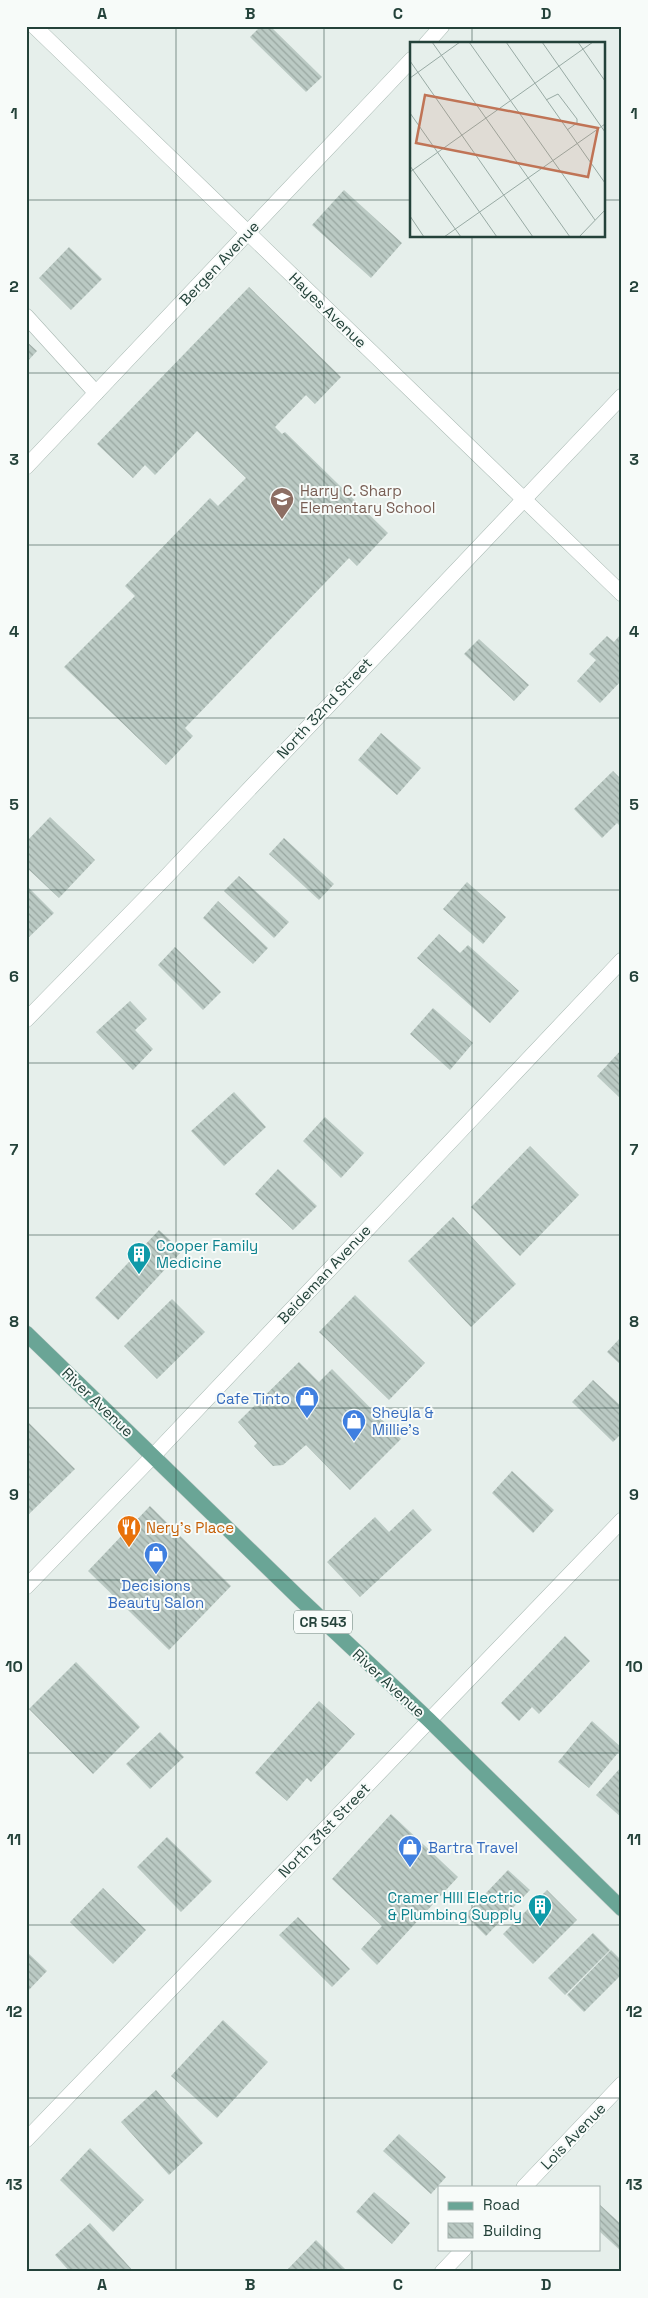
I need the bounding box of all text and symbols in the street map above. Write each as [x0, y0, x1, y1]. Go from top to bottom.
text: A [97, 3, 107, 24]
text: B [245, 3, 255, 24]
text: C [393, 3, 403, 24]
text: D [541, 3, 551, 24]
inset map [410, 42, 606, 238]
text: 1 [10, 103, 18, 124]
text: 1 [630, 103, 638, 124]
street label: Bergen Avenue [175, 217, 263, 309]
street label: Hayes Avenue [285, 268, 371, 352]
text: 2 [9, 276, 19, 297]
text: 2 [629, 276, 639, 297]
text: 3 [9, 449, 19, 470]
text: 3 [629, 449, 639, 470]
place label: Harry C. Sharp Elementary School [300, 481, 436, 517]
school or university icon: Harry C. Sharp Elementary School [269, 486, 295, 520]
text: 4 [9, 621, 19, 642]
text: 4 [629, 621, 639, 642]
street label: North 32nd Street [272, 653, 376, 763]
text: 5 [9, 794, 19, 815]
text: 5 [629, 794, 639, 815]
text: 6 [9, 966, 19, 987]
text: 6 [629, 966, 639, 987]
text: 7 [10, 1139, 19, 1160]
text: 7 [630, 1139, 639, 1160]
street label: Beideman Avenue [273, 1220, 375, 1327]
place label: Cooper Family Medicine [156, 1236, 258, 1272]
building icon: Cooper Family Medicine [126, 1241, 152, 1275]
text: 8 [9, 1311, 19, 1332]
text: 8 [629, 1311, 639, 1332]
street label: River Avenue [58, 1363, 138, 1441]
shop icon: Cafe Tinto [294, 1385, 320, 1419]
place label: Cafe Tinto [216, 1389, 290, 1408]
place label: Sheyla & Millie's [372, 1403, 434, 1439]
shop icon: Sheyla & Millie's [341, 1408, 367, 1442]
text: 9 [9, 1484, 19, 1505]
text: 9 [629, 1484, 639, 1505]
restaurant icon: Nery's Place [116, 1514, 142, 1548]
place label: Nery's Place [146, 1518, 234, 1537]
shop icon: Decisions Beauty Salon [143, 1541, 169, 1575]
place label: Decisions Beauty Salon [108, 1576, 204, 1612]
road number: CR 543 [294, 1610, 352, 1634]
street label: River Avenue [349, 1645, 429, 1721]
text: 10 [5, 1656, 23, 1677]
text: 10 [625, 1656, 643, 1677]
street label: North 31st Street [274, 1779, 374, 1881]
text: 11 [7, 1829, 21, 1850]
text: 11 [627, 1829, 641, 1850]
shop icon: Bartra Travel [397, 1834, 423, 1868]
place label: Bartra Travel [428, 1838, 518, 1857]
place label: Cramer HIll Electric & Plumbing Supply [387, 1888, 522, 1924]
building icon: Cramer HIll Electric & Plumbing Supply [527, 1893, 553, 1927]
text: 12 [6, 2001, 22, 2022]
text: 12 [626, 2001, 642, 2022]
street label: Lois Avenue [536, 2099, 610, 2173]
text: 13 [6, 2174, 23, 2195]
text: 13 [626, 2174, 643, 2195]
legend [438, 2186, 600, 2250]
text: Road [483, 2195, 520, 2214]
text: Building [483, 2221, 542, 2240]
text: A [97, 2274, 107, 2295]
text: B [245, 2274, 255, 2295]
text: C [393, 2274, 403, 2295]
text: D [541, 2274, 551, 2295]

